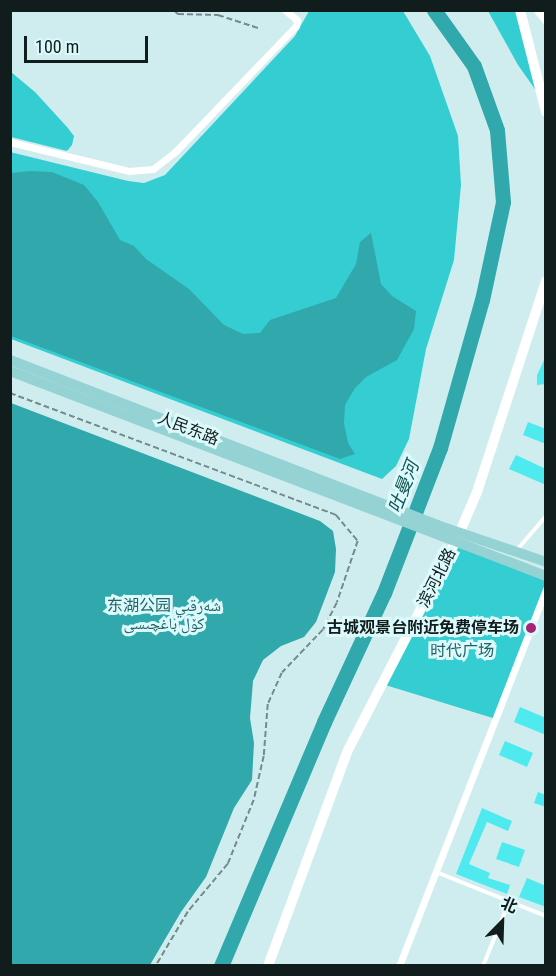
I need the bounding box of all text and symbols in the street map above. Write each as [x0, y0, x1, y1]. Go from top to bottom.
scale bar [27, 24, 152, 62]
text: 100 m [35, 36, 79, 57]
street label: 人民东路 [155, 409, 221, 449]
water label: 吐曼河 [384, 458, 424, 516]
street label: 滨河北路 [414, 545, 460, 611]
park label: 东湖公园 شەرقىي كۆل باغچىسى [107, 596, 221, 634]
place label: 古城观景台附近免费停车场 [327, 618, 519, 638]
marker: 古城观景台附近免费停车场 [524, 621, 538, 635]
park label: 时代广场 [430, 641, 494, 661]
north arrow [472, 892, 532, 952]
text: 北 [498, 893, 520, 917]

